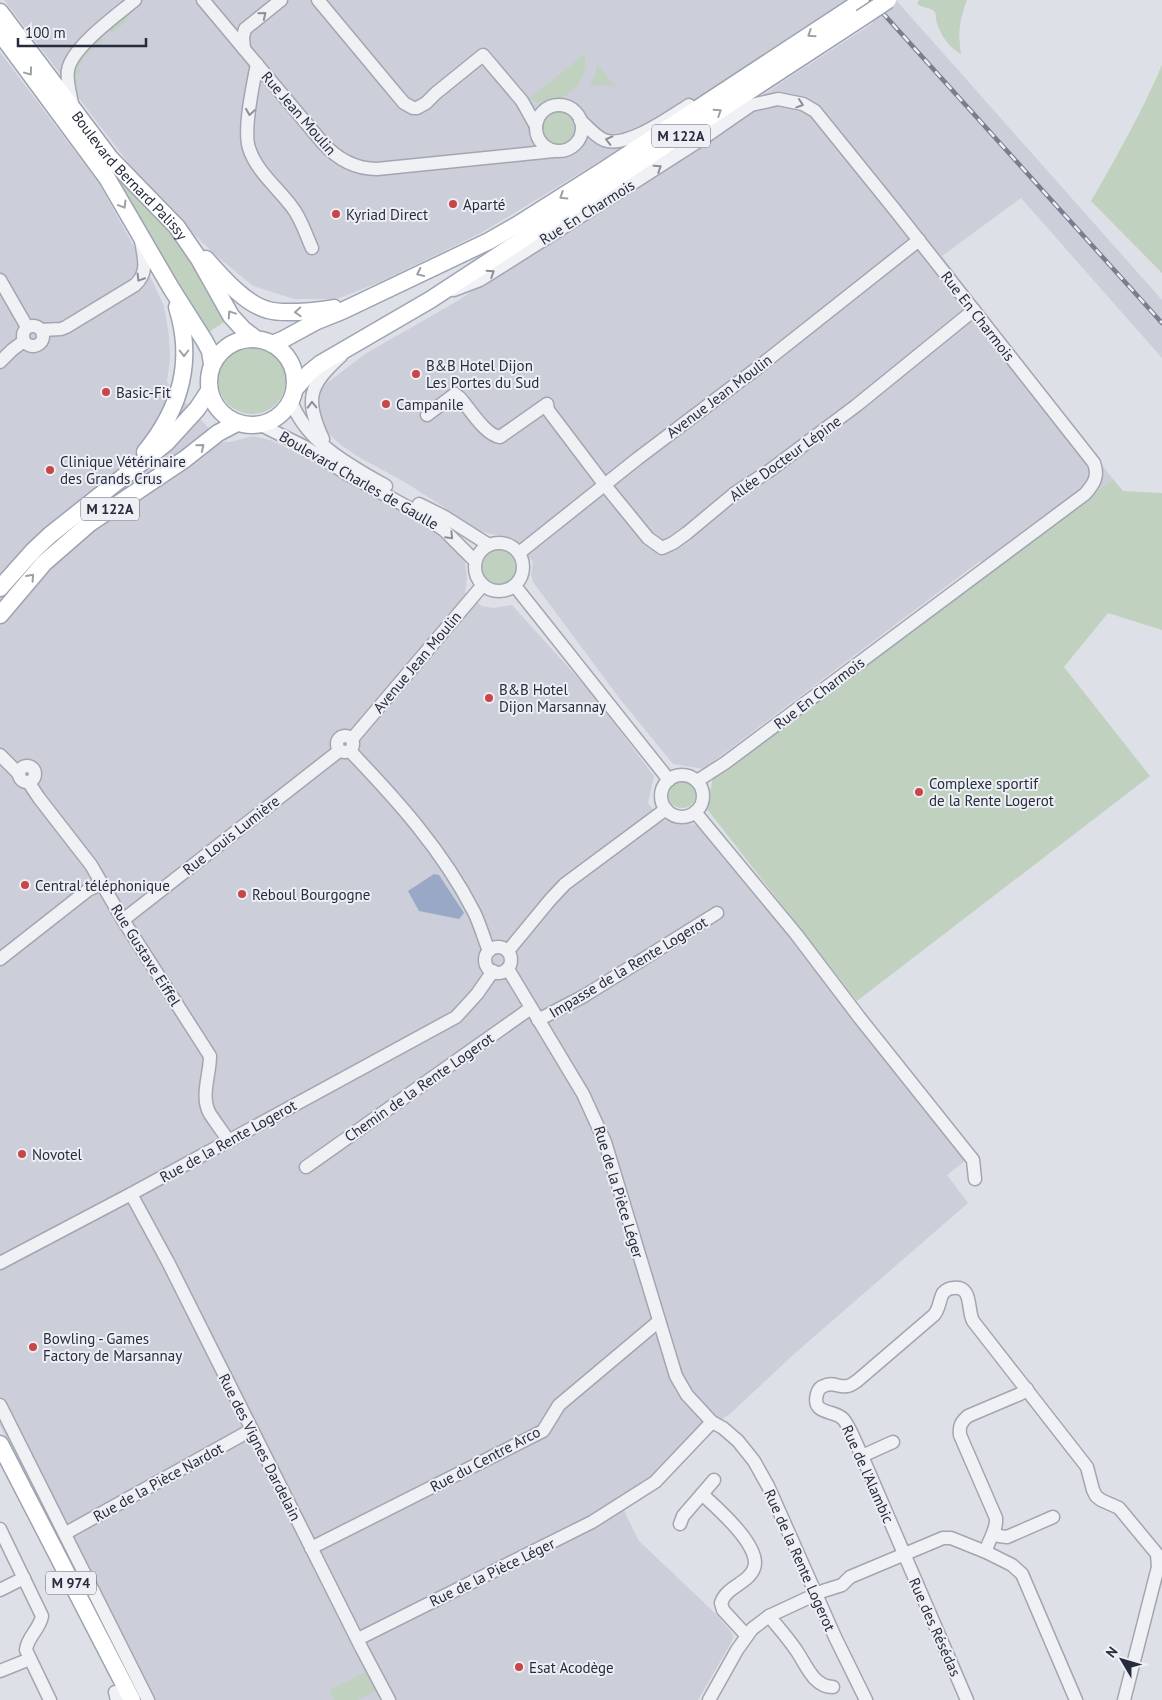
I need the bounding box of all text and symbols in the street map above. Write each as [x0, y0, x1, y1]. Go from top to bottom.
one-way arrow [257, 12, 266, 20]
scale bar [18, 15, 145, 47]
text: 100 m [25, 23, 66, 42]
one-way arrow [808, 28, 817, 37]
one-way arrow [24, 66, 32, 75]
street label: Rue Jean Moulin [257, 67, 341, 159]
one-way arrow [795, 98, 803, 108]
street label: Boulevard Bernard Palissy [68, 107, 192, 243]
one-way arrow [245, 109, 256, 117]
one-way arrow [712, 109, 721, 118]
road number: M 122A [652, 124, 710, 148]
one-way arrow [605, 135, 614, 146]
one-way arrow [652, 164, 661, 174]
street label: Rue En Charmois [536, 175, 638, 249]
one-way arrow [559, 190, 568, 200]
place label: Aparté [463, 195, 505, 214]
marker: Aparté [447, 198, 459, 210]
one-way arrow [117, 199, 127, 208]
place label: Kyriad Direct [346, 205, 428, 224]
marker: Kyriad Direct [330, 208, 342, 220]
one-way arrow [416, 267, 425, 277]
street label: Rue En Charmois [937, 267, 1019, 365]
one-way arrow [485, 270, 494, 279]
one-way arrow [136, 273, 146, 282]
one-way arrow [293, 306, 301, 317]
one-way arrow [228, 311, 237, 320]
one-way arrow [179, 349, 189, 357]
street label: Avenue Jean Moulin [663, 350, 775, 442]
place label: B&B Hotel Dijon Les Portes du Sud [426, 356, 539, 392]
marker: B&B Hotel Dijon Les Portes du Sud [410, 368, 422, 380]
place label: Basic-Fit [116, 383, 171, 402]
marker: Basic-Fit [100, 386, 112, 398]
place label: Campanile [396, 395, 464, 414]
marker: Campanile [380, 398, 392, 410]
one-way arrow [307, 400, 317, 408]
street label: Allée Docteur Lépine [725, 411, 845, 505]
street label: Boulevard Charles de Gaulle [276, 427, 442, 533]
one-way arrow [195, 445, 204, 453]
place label: Clinique Vétérinaire des Grands Crus [60, 452, 186, 488]
marker: Clinique Vétérinaire des Grands Crus [44, 464, 56, 476]
road number: M 122A [81, 498, 139, 520]
one-way arrow [445, 531, 454, 540]
one-way arrow [25, 574, 34, 583]
street label: Avenue Jean Moulin [369, 607, 465, 717]
street label: Rue En Charmois [770, 653, 868, 733]
place label: B&B Hotel Dijon Marsannay [499, 680, 606, 716]
marker: B&B Hotel Dijon Marsannay [483, 692, 495, 704]
place label: Complexe sportif de la Rente Logerot [929, 774, 1054, 810]
marker: Complexe sportif de la Rente Logerot [913, 786, 925, 798]
street label: Rue Louis Lumière [179, 791, 283, 879]
place label: Central téléphonique [35, 876, 170, 895]
marker: Central téléphonique [19, 879, 31, 891]
place label: Reboul Bourgogne [252, 885, 370, 904]
marker: Reboul Bourgogne [236, 888, 248, 900]
street label: Rue Gustave Eiffel [107, 900, 185, 1010]
street label: Impasse de la Rente Logerot [545, 912, 711, 1022]
street label: Chemin de la Rente Logerot [341, 1028, 497, 1146]
street label: Rue de la Rente Logerot [156, 1096, 300, 1186]
street label: Rue de la Pièce Léger [590, 1124, 648, 1260]
place label: Novotel [32, 1145, 83, 1164]
marker: Novotel [16, 1148, 28, 1160]
place label: Bowling - Games Factory de Marsannay [43, 1329, 182, 1365]
marker: Bowling - Games Factory de Marsannay [27, 1341, 39, 1353]
street label: Rue des Vignes Dardelain [215, 1370, 305, 1524]
street label: Rue du Centre Arco [427, 1422, 543, 1496]
street label: Rue de l'Alambic [838, 1422, 898, 1526]
street label: Rue de la Pièce Nardot [90, 1438, 226, 1526]
street label: Rue de la Rente Logerot [760, 1486, 840, 1634]
street label: Rue de la Pièce Léger [426, 1533, 558, 1611]
road number: M 974 [46, 1572, 96, 1595]
street label: Rue des Résédas [905, 1575, 965, 1679]
north arrow [1097, 1635, 1147, 1685]
text: N [1102, 1643, 1122, 1661]
place label: Esat Acodège [529, 1658, 614, 1677]
marker: Esat Acodège [513, 1661, 525, 1673]

